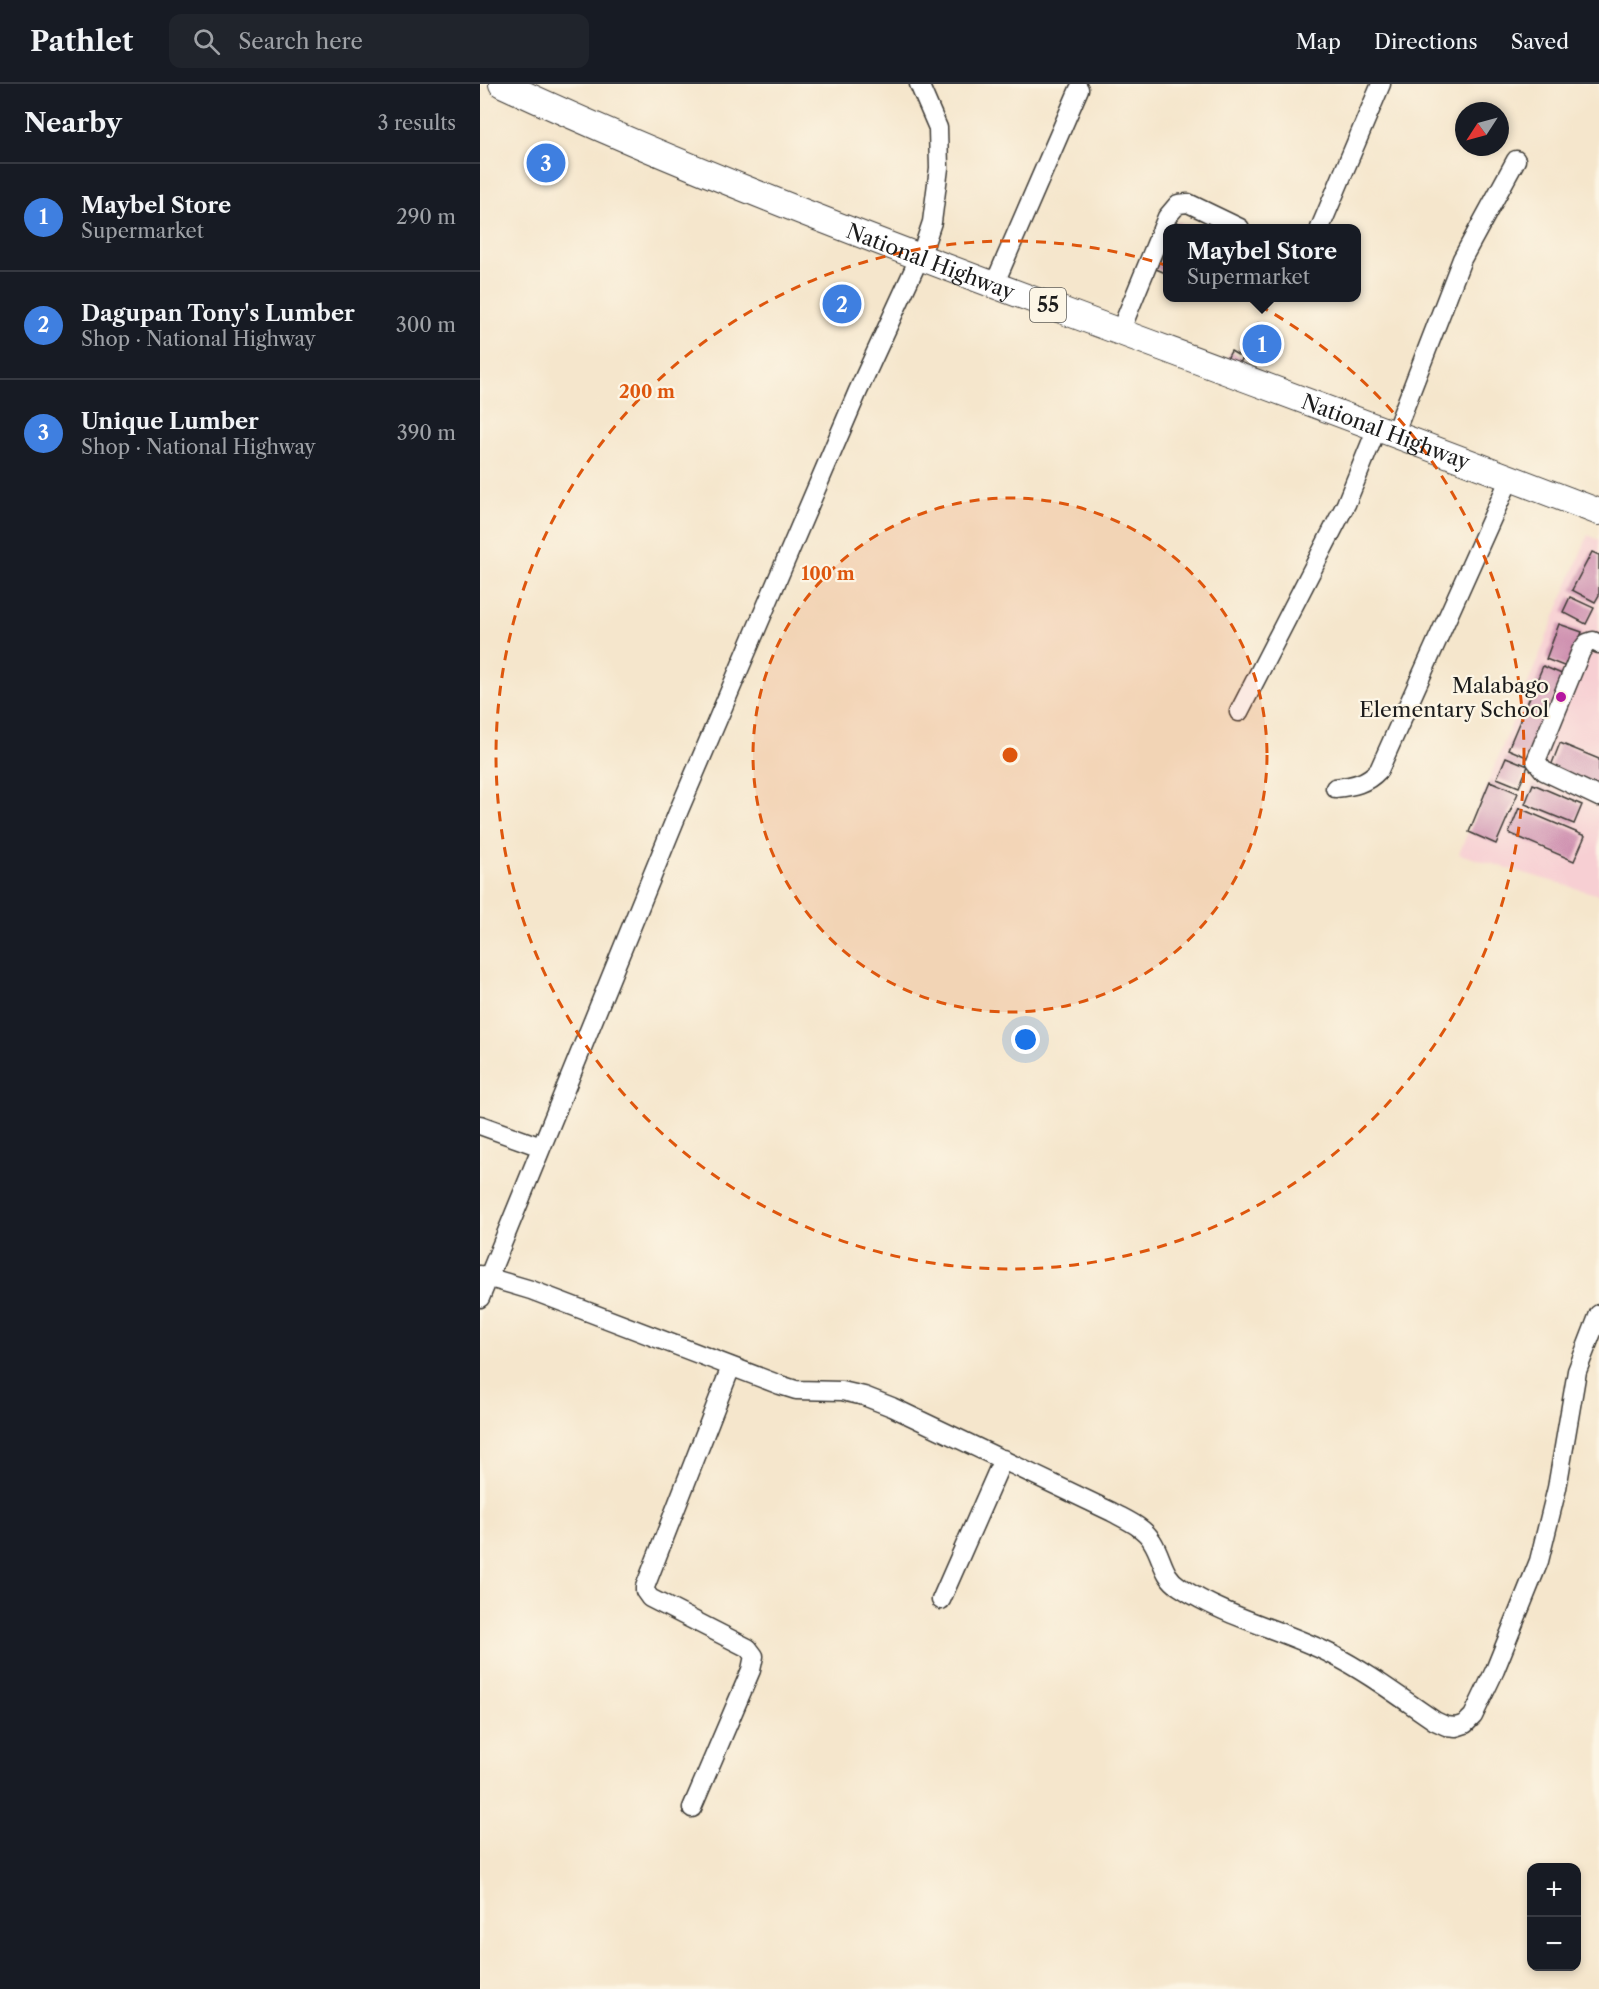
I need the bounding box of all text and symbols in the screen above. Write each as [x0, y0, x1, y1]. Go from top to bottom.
search box [169, 14, 589, 68]
text: Pathlet [30, 24, 133, 58]
icon: search [190, 25, 223, 58]
text: Search here [238, 28, 363, 55]
text: Map [1296, 29, 1341, 54]
text: Directions [1374, 29, 1478, 54]
text: Saved [1511, 29, 1569, 54]
north arrow [1455, 102, 1509, 156]
text: Nearby [24, 107, 122, 139]
text: 3 results [378, 111, 456, 135]
pin: 3 [526, 140, 566, 185]
text: Maybel Store [81, 192, 231, 219]
text: 1 [39, 205, 48, 229]
text: 290 m [396, 205, 456, 229]
street label: National Highway [843, 218, 1019, 304]
text: Supermarket [81, 219, 204, 243]
popup [1163, 224, 1361, 302]
text: Maybel Store [1187, 238, 1337, 265]
text: Supermarket [1187, 265, 1310, 289]
pin: 2 [822, 282, 862, 326]
road number: 55 [1030, 288, 1066, 322]
text: Dagupan Tony's Lumber [81, 300, 355, 327]
text: 2 [38, 313, 49, 337]
text: 300 m [396, 313, 456, 337]
pin: 1 [1242, 322, 1282, 366]
text: Shop · National Highway [81, 327, 316, 351]
text: 200 m [619, 381, 675, 403]
street label: National Highway [1298, 388, 1474, 474]
text: Unique Lumber [81, 408, 259, 435]
text: 3 [38, 421, 49, 445]
text: 390 m [397, 421, 456, 445]
text: Shop · National Highway [81, 435, 316, 459]
text: 100 m [801, 563, 855, 585]
place label: Malabago Elementary School [1359, 673, 1549, 722]
marker: Malabago Elementary School [1554, 690, 1568, 704]
centre of rings [1000, 745, 1020, 765]
your location [1011, 1025, 1040, 1054]
map controls [1527, 1863, 1581, 1971]
button: + [1527, 1863, 1581, 1917]
button: − [1527, 1917, 1581, 1971]

